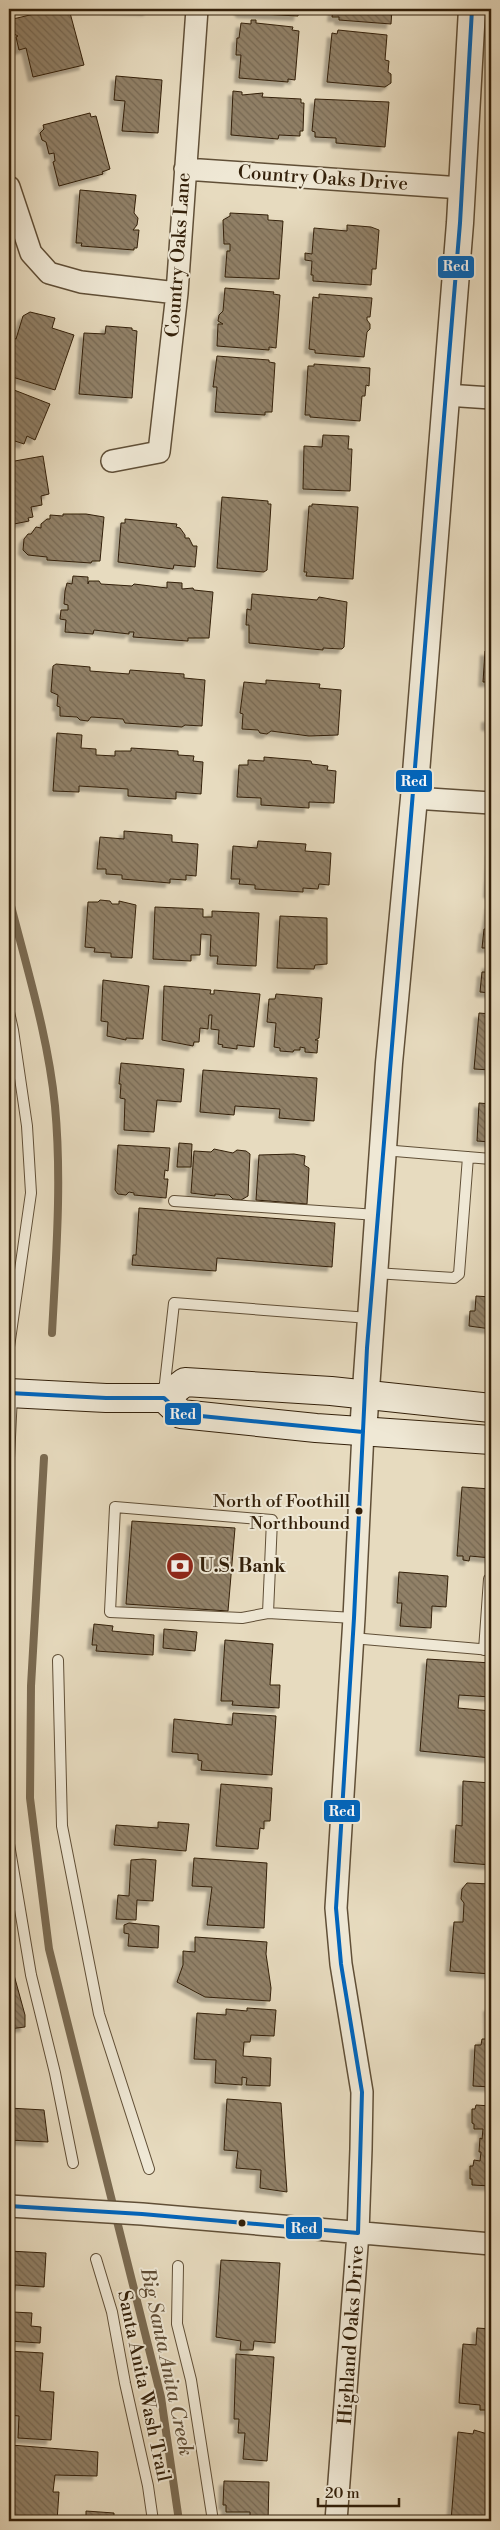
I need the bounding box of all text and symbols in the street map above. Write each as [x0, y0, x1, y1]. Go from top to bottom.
street label: Country Oaks Drive [237, 160, 409, 196]
street label: Country Oaks Lane [160, 172, 196, 338]
line badge: Red [437, 255, 475, 279]
text: Red [443, 258, 469, 276]
line badge: Red [395, 769, 433, 793]
text: Red [401, 773, 427, 791]
line badge: Red [164, 1402, 202, 1426]
text: Red [170, 1406, 196, 1424]
place label: North of Foothill Northbound [213, 1490, 351, 1535]
marker: North of Foothill Northbound [354, 1506, 364, 1516]
bank icon: U.S. Bank [165, 1551, 195, 1581]
place label: U.S. Bank [199, 1554, 286, 1578]
line badge: Red [323, 1799, 361, 1823]
text: Red [329, 1803, 355, 1821]
line badge: Red [285, 2216, 323, 2240]
unlabelled marker [237, 2218, 247, 2228]
text: Red [291, 2220, 317, 2238]
street label: Highland Oaks Drive [333, 2245, 369, 2425]
water label: Big Santa Anita Creek [134, 2265, 198, 2458]
street label: Santa Anita Wash Trail [112, 2288, 176, 2484]
scale bar [318, 2475, 399, 2507]
text: 20 m [325, 2484, 360, 2503]

